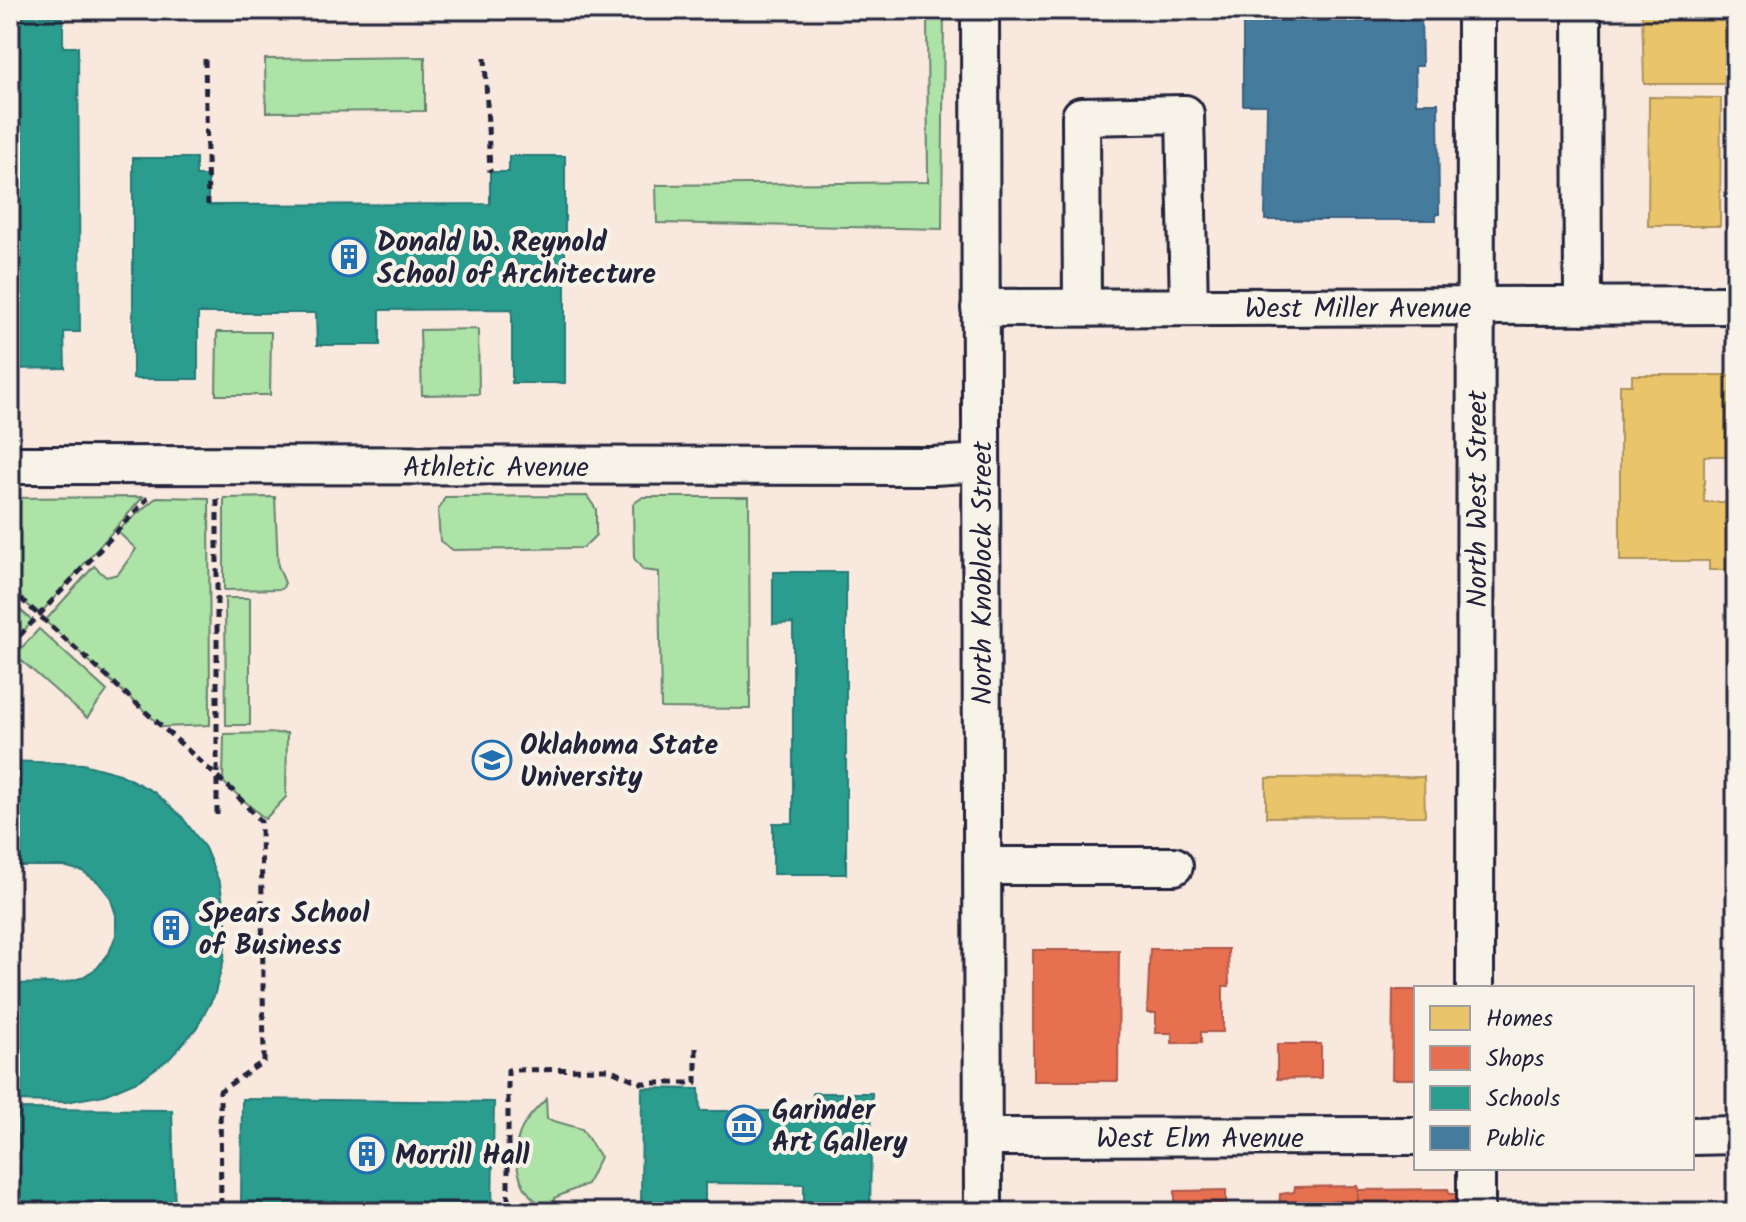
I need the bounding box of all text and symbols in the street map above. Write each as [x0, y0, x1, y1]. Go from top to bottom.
place label: Donald W. Reynold School of Architecture [377, 221, 656, 298]
building icon: Donald W. Reynold School of Architecture [328, 236, 370, 278]
street label: West Miller Avenue [1245, 287, 1472, 332]
street label: North West Street [1456, 389, 1501, 608]
street label: North Knoblock Street [961, 440, 1006, 705]
street label: Athletic Avenue [403, 446, 589, 491]
place label: Oklahoma State University [520, 724, 718, 801]
school or university icon: Oklahoma State University [471, 739, 513, 781]
place label: Spears School of Business [199, 892, 370, 969]
building icon: Spears School of Business [150, 907, 192, 949]
legend [1414, 986, 1694, 1170]
text: Homes [1486, 1000, 1553, 1039]
text: Shops [1486, 1040, 1544, 1079]
text: Schools [1486, 1080, 1560, 1119]
place label: Garinder Art Gallery [772, 1089, 908, 1166]
museum icon: Garinder Art Gallery [723, 1104, 765, 1146]
street label: West Elm Avenue [1096, 1117, 1304, 1162]
text: Public [1486, 1120, 1545, 1159]
building icon: Morrill Hall [346, 1133, 388, 1175]
place label: Morrill Hall [395, 1134, 530, 1179]

